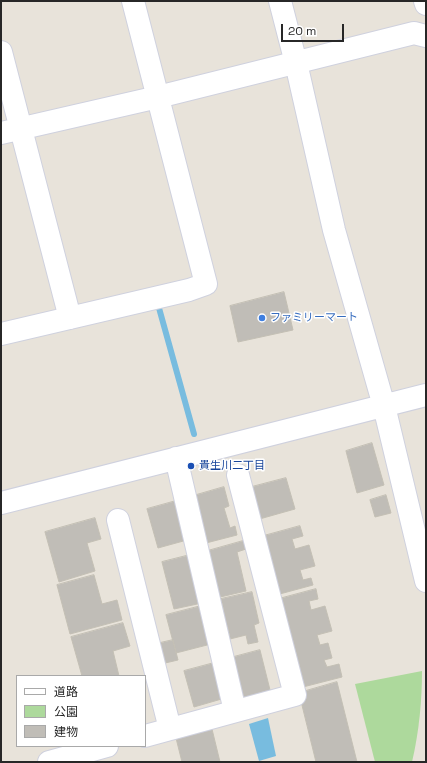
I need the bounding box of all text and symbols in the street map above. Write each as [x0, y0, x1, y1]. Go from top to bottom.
scale bar [283, 16, 346, 42]
text: 20 m [288, 23, 316, 39]
place label: ファミリーマート [270, 311, 358, 325]
marker: ファミリーマート [257, 313, 267, 323]
place label: 貴生川二丁目 [199, 459, 265, 473]
marker: 貴生川二丁目 [186, 461, 196, 471]
legend [16, 675, 146, 747]
text: 道路 [54, 684, 78, 700]
text: 公園 [54, 704, 78, 720]
text: 建物 [54, 724, 78, 740]

